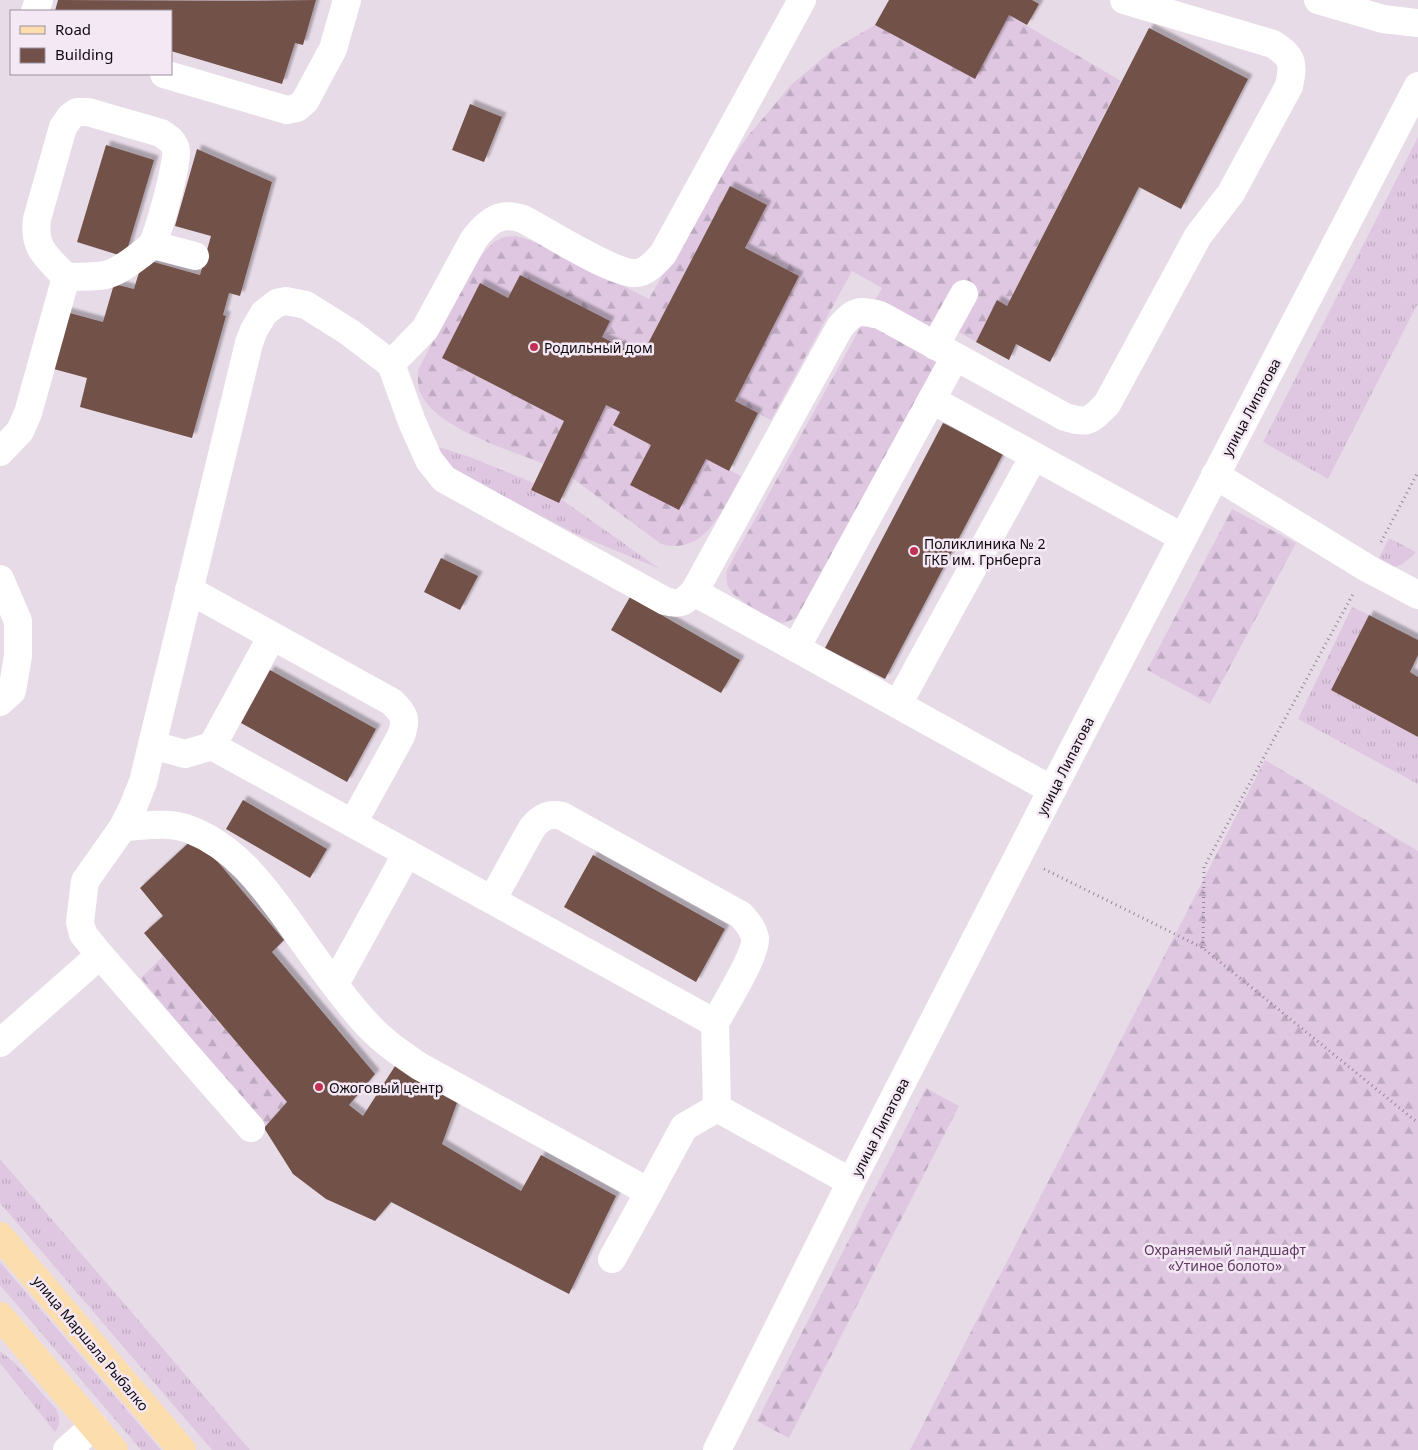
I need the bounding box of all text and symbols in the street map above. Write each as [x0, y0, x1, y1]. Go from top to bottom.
legend [10, 10, 172, 75]
text: Road [55, 19, 91, 39]
text: Building [55, 44, 113, 64]
place label: Родильный дом [544, 338, 653, 357]
marker: Родильный дом [528, 341, 540, 353]
street label: улица Липатова [1217, 355, 1285, 459]
place label: Поликлиника № 2 ГКБ им. Грнберга [924, 534, 1046, 569]
marker: Поликлиника № 2 ГКБ им. Грнберга [908, 545, 920, 557]
street label: улица Липатова [1032, 713, 1098, 819]
street label: улица Липатова [847, 1074, 913, 1180]
place label: Ожоговый центр [329, 1078, 443, 1097]
marker: Ожоговый центр [313, 1081, 325, 1093]
park label: Охраняемый ландшафт «Утиное болото» [1144, 1240, 1307, 1275]
street label: улица Маршала Рыбалко [29, 1271, 153, 1415]

